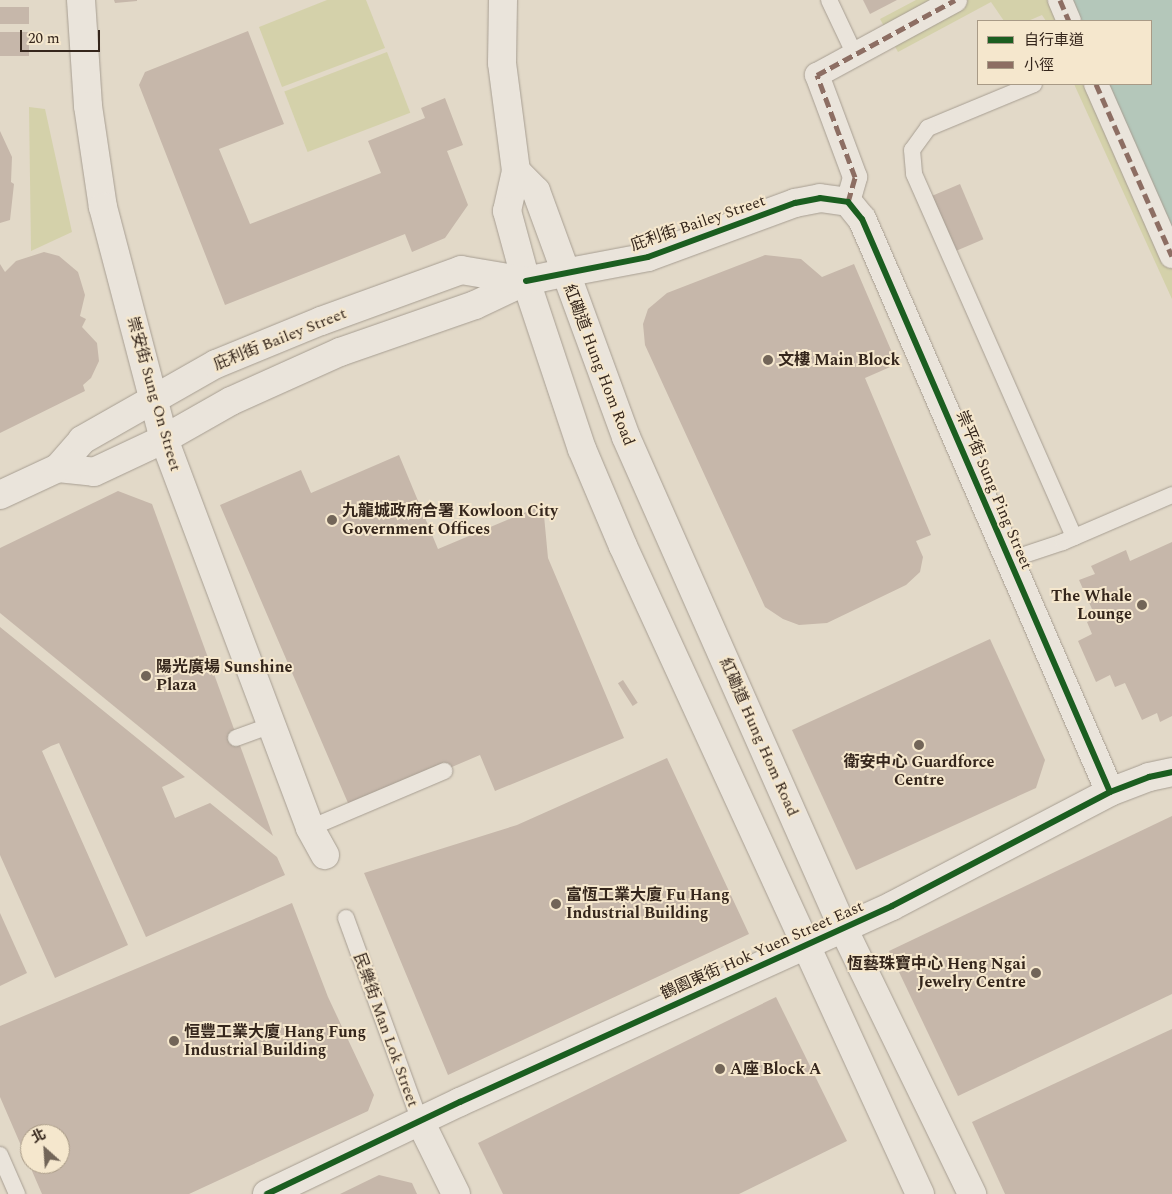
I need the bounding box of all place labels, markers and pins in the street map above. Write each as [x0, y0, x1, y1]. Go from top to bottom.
place label: 文樓 Main Block [778, 350, 900, 370]
marker: 文樓 Main Block [762, 354, 774, 366]
place label: 九龍城政府合署 Kowloon City Government Offices [342, 501, 558, 539]
marker: 九龍城政府合署 Kowloon City Government Offices [326, 514, 338, 526]
place label: The Whale Lounge [1051, 586, 1132, 624]
marker: The Whale Lounge [1136, 599, 1148, 611]
place label: 陽光廣場 Sunshine Plaza [156, 657, 292, 695]
marker: 陽光廣場 Sunshine Plaza [140, 670, 152, 682]
marker: 衛安中心 Guardforce Centre [913, 739, 925, 751]
place label: 衛安中心 Guardforce Centre [844, 752, 994, 790]
place label: 富恆工業大廈 Fu Hang Industrial Building [566, 885, 730, 923]
marker: 富恆工業大廈 Fu Hang Industrial Building [550, 898, 562, 910]
place label: 恆藝珠寶中心 Heng Ngai Jewelry Centre [847, 954, 1026, 992]
marker: 恆藝珠寶中心 Heng Ngai Jewelry Centre [1030, 967, 1042, 979]
place label: 恒豐工業大廈 Hang Fung Industrial Building [184, 1022, 366, 1060]
marker: 恒豐工業大廈 Hang Fung Industrial Building [168, 1035, 180, 1047]
place label: A座 Block A [730, 1059, 821, 1079]
marker: A座 Block A [714, 1063, 726, 1075]

